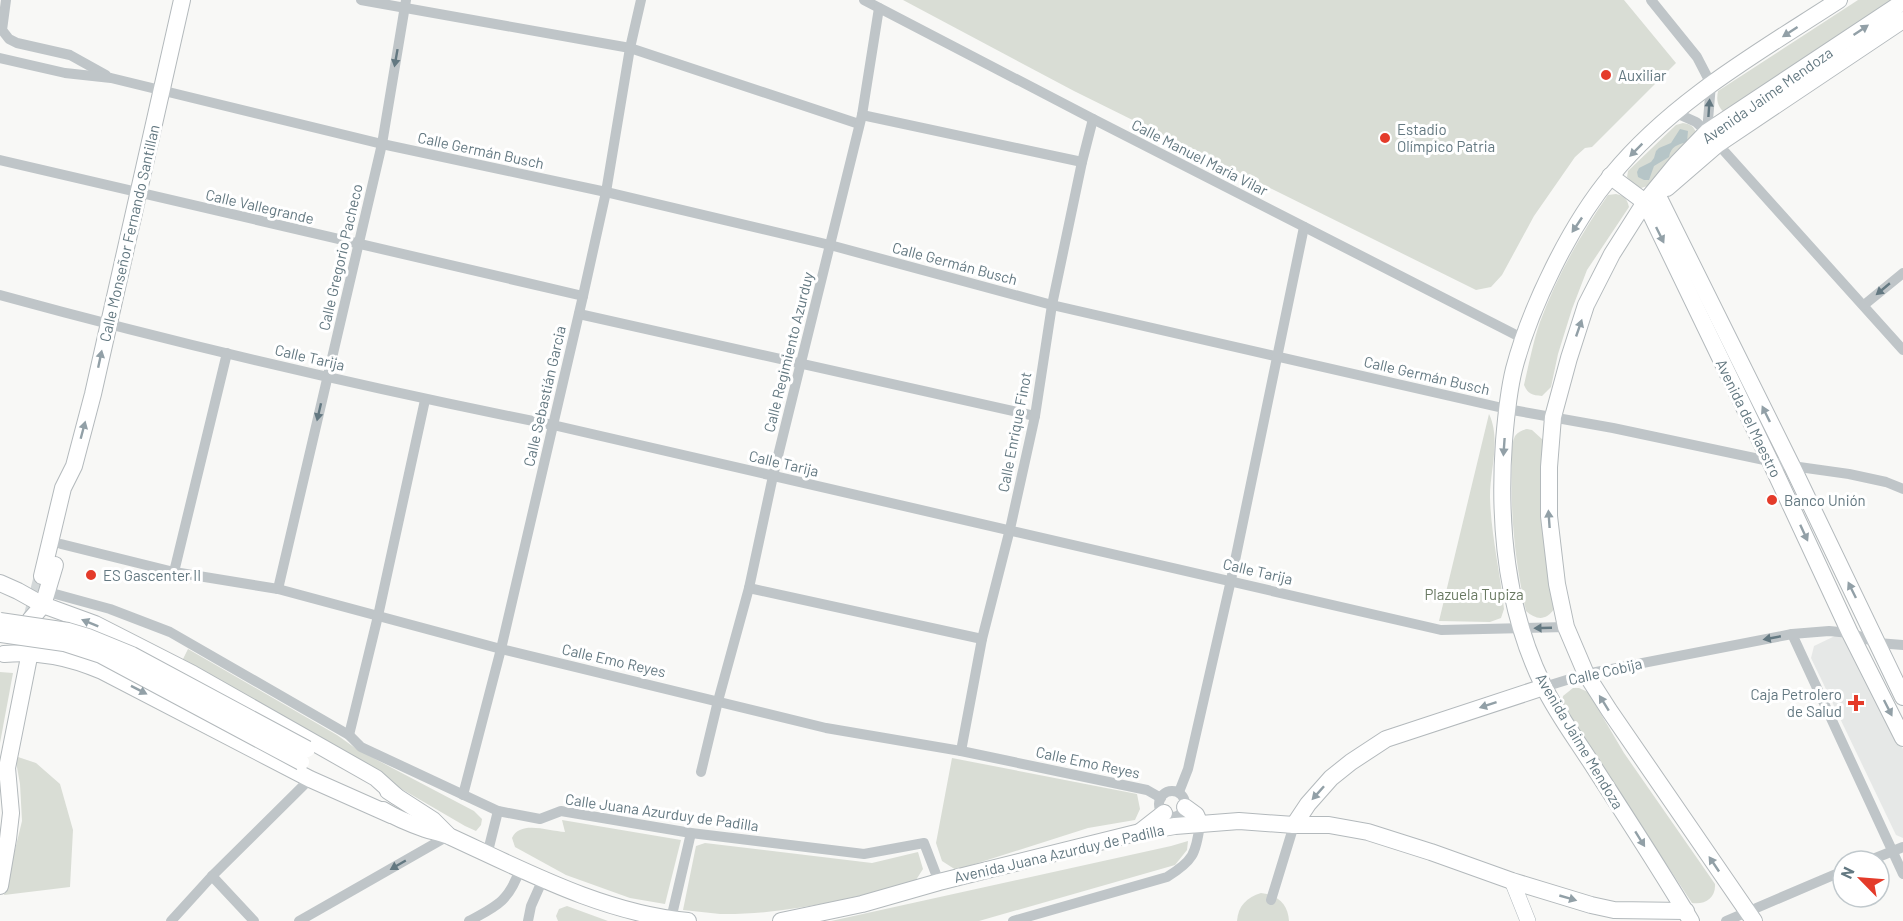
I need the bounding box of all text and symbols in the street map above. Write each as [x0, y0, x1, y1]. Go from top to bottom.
one-way arrow [1853, 25, 1869, 36]
one-way arrow [1782, 26, 1798, 37]
street label: Avenida Jaime Mendoza [1698, 43, 1836, 147]
one-way arrow [392, 48, 401, 67]
place label: Auxiliar [1618, 66, 1667, 84]
marker: Auxiliar [1599, 68, 1613, 82]
one-way arrow [1704, 99, 1714, 118]
street label: Calle Manuel María Vilar [1129, 115, 1272, 199]
place label: Estadio Olímpico Patria [1397, 120, 1495, 155]
street label: Calle Monseñor Fernando Santillan [95, 123, 163, 343]
street label: Calle Germán Busch [416, 128, 546, 172]
marker: Estadio Olímpico Patria [1378, 131, 1392, 145]
one-way arrow [1628, 143, 1643, 157]
street label: Calle Gregorio Pacheco [314, 182, 366, 332]
street label: Calle Vallegrande [204, 185, 316, 227]
one-way arrow [1572, 217, 1583, 233]
one-way arrow [1655, 226, 1665, 244]
street label: Calle Germán Busch [891, 238, 1019, 288]
street label: Calle Regimiento Azurduy [759, 270, 817, 434]
one-way arrow [1876, 282, 1891, 295]
one-way arrow [1574, 319, 1584, 337]
street label: Calle Sebastián Garcia [519, 324, 569, 468]
street label: Calle Tarija [273, 340, 347, 374]
one-way arrow [96, 350, 105, 369]
street label: Calle Germán Busch [1362, 352, 1492, 398]
street label: Avenida del Maestro [1713, 356, 1785, 480]
street label: Calle Enrique Finot [994, 370, 1034, 494]
one-way arrow [313, 403, 323, 421]
one-way arrow [1762, 405, 1771, 422]
one-way arrow [79, 421, 89, 439]
one-way arrow [1499, 438, 1509, 457]
street label: Calle Tarija [747, 446, 821, 480]
place label: Banco Unión [1784, 491, 1866, 509]
marker: Banco Unión [1765, 493, 1779, 507]
one-way arrow [1545, 510, 1554, 529]
one-way arrow [1799, 524, 1808, 541]
street label: Calle Tarija [1221, 554, 1295, 588]
place label: ES Gascenter II [103, 566, 201, 584]
marker: ES Gascenter II [84, 568, 98, 582]
one-way arrow [1848, 582, 1857, 599]
park label: Plazuela Tupiza [1424, 585, 1524, 603]
one-way arrow [81, 617, 99, 627]
one-way arrow [1534, 624, 1553, 633]
one-way arrow [1762, 634, 1781, 643]
street label: Calle Emo Reyes [560, 639, 668, 681]
street label: Calle Cobija [1566, 654, 1644, 688]
street label: Avenida Jaime Mendoza [1532, 670, 1628, 812]
one-way arrow [130, 685, 147, 695]
place label: Caja Petrolero de Salud [1750, 685, 1842, 720]
marker: Caja Petrolero de Salud [1847, 694, 1865, 712]
one-way arrow [1599, 695, 1610, 712]
one-way arrow [1883, 700, 1893, 717]
one-way arrow [1479, 701, 1497, 711]
street label: Calle Emo Reyes [1034, 742, 1142, 782]
one-way arrow [1311, 785, 1325, 800]
street label: Calle Juana Azurduy de Padilla [564, 789, 760, 835]
street label: Avenida Juana Azurduy de Padilla [952, 820, 1166, 886]
one-way arrow [1634, 831, 1645, 848]
north arrow [1831, 849, 1891, 909]
one-way arrow [1709, 856, 1720, 873]
one-way arrow [389, 860, 406, 870]
text: N [1836, 864, 1858, 881]
one-way arrow [1559, 894, 1577, 904]

